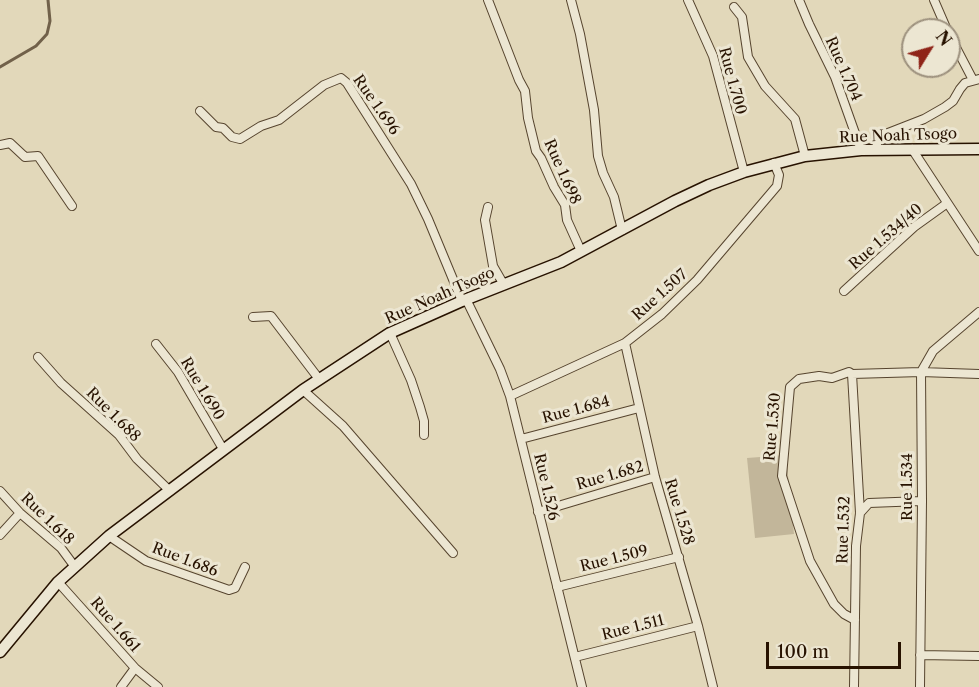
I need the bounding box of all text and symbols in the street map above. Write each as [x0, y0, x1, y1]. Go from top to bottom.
north arrow [901, 18, 961, 78]
text: N [932, 27, 956, 50]
street label: Rue 1.704 [821, 34, 865, 104]
street label: Rue 1.700 [714, 45, 750, 117]
street label: Rue 1.696 [349, 72, 403, 138]
street label: Rue Noah Tsogo [839, 125, 957, 147]
street label: Rue 1.698 [540, 137, 584, 207]
street label: Rue 1.534/40 [846, 200, 926, 274]
street label: Rue Noah Tsogo [382, 264, 498, 328]
street label: Rue 1.507 [629, 266, 691, 324]
street label: Rue 1.690 [176, 354, 228, 424]
street label: Rue 1.688 [82, 384, 144, 446]
street label: Rue 1.684 [540, 392, 612, 428]
street label: Rue 1.530 [761, 392, 785, 462]
street label: Rue 1.526 [530, 452, 562, 522]
street label: Rue 1.534 [899, 453, 917, 521]
street label: Rue 1.682 [574, 458, 646, 494]
street label: Rue 1.528 [660, 477, 698, 547]
street label: Rue 1.618 [17, 489, 77, 549]
street label: Rue 1.532 [834, 496, 854, 564]
street label: Rue 1.686 [149, 539, 221, 581]
street label: Rue 1.509 [578, 542, 650, 576]
street label: Rue 1.661 [86, 594, 144, 656]
street label: Rue 1.511 [600, 612, 666, 644]
scale bar [769, 630, 904, 668]
text: 100 m [777, 641, 829, 663]

